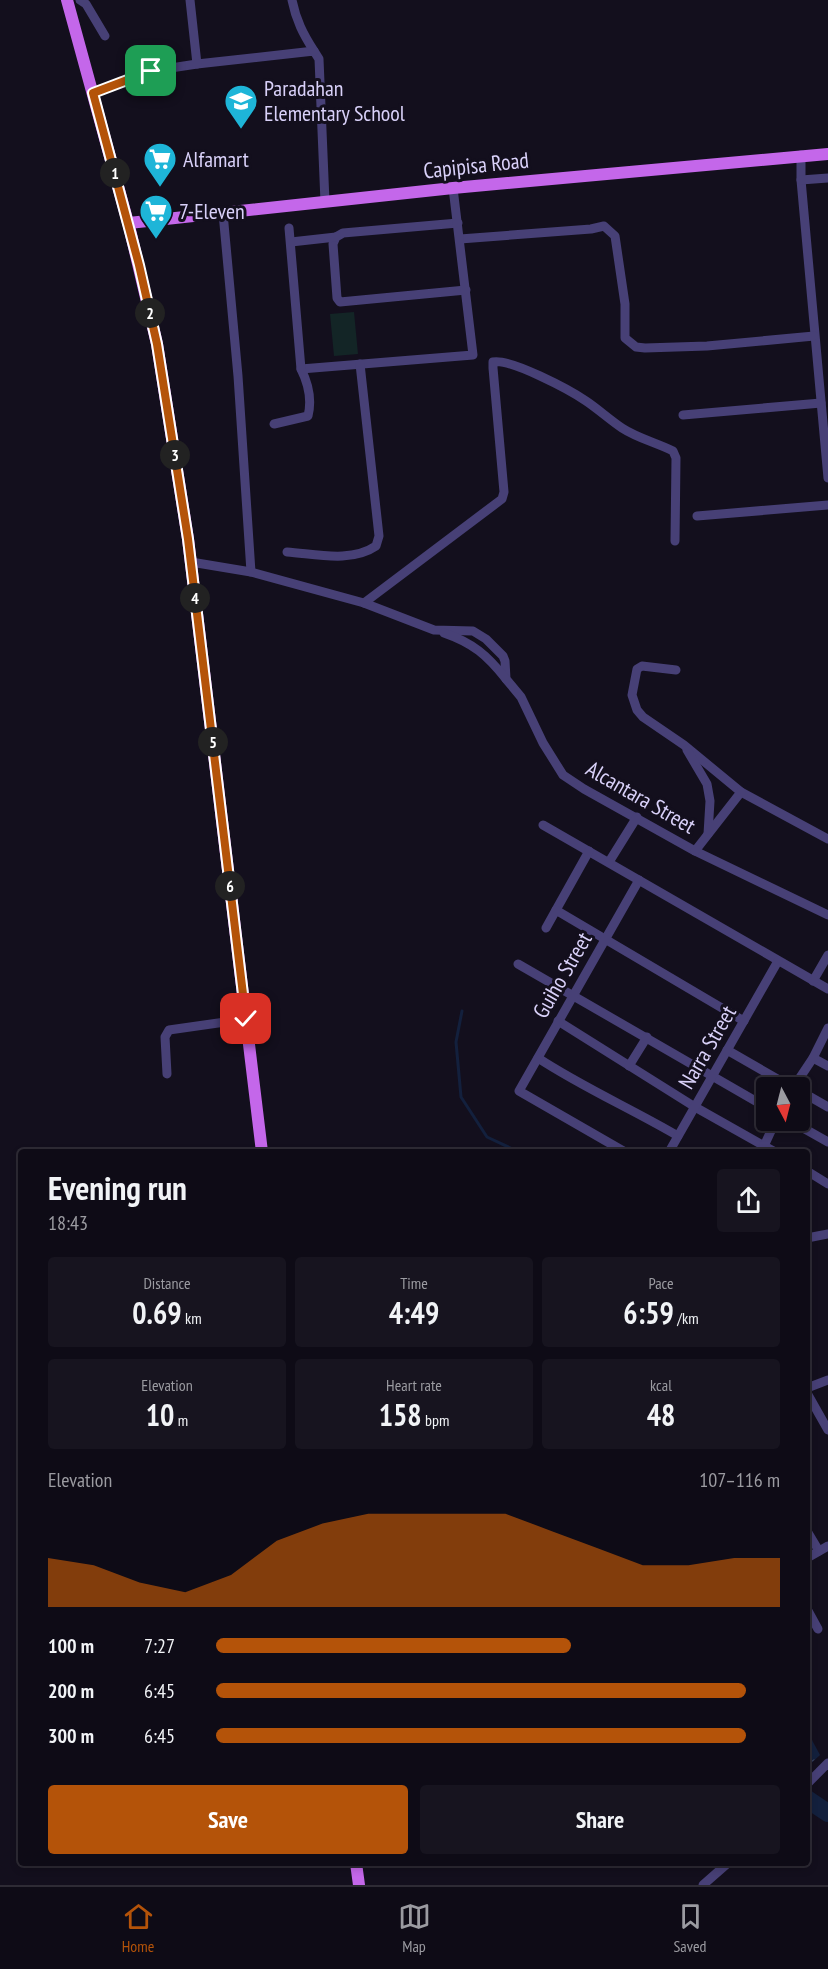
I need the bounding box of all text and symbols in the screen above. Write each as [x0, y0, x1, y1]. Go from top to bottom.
pin [125, 45, 176, 96]
icon: arrive [134, 54, 167, 87]
place label: Paradahan Elementary School [264, 74, 406, 127]
school or university icon: Paradahan Elementary School [223, 83, 259, 130]
supermarket icon: Alfamart [142, 141, 178, 188]
place label: Alfamart [183, 145, 249, 173]
street label: Capipisa Road [422, 146, 530, 184]
pin: 1 [100, 158, 130, 188]
text: 1 [111, 163, 119, 183]
supermarket icon: 7-Eleven [138, 193, 174, 240]
place label: 7-Eleven [179, 197, 245, 225]
pin: 2 [135, 298, 165, 328]
text: 2 [146, 303, 154, 323]
pin: 3 [160, 440, 190, 470]
text: 3 [171, 445, 179, 465]
pin: 4 [180, 583, 210, 613]
text: 4 [191, 588, 199, 608]
pin: 5 [198, 727, 228, 757]
text: 5 [209, 732, 217, 752]
street label: Alcantara Street [581, 754, 701, 840]
pin: 6 [215, 871, 245, 901]
text: 6 [226, 876, 234, 896]
street label: Guiho Street [526, 927, 598, 1023]
pin [220, 993, 271, 1044]
street label: Narra Street [672, 1000, 742, 1094]
icon: check [229, 1002, 262, 1035]
north arrow [756, 1077, 810, 1131]
map controls [756, 1077, 810, 1131]
text: Evening run [48, 1166, 187, 1209]
button: share [717, 1169, 780, 1232]
text: 18:43 [48, 1210, 88, 1236]
text: Distance [143, 1273, 191, 1293]
text: Time [400, 1273, 428, 1293]
text: Pace [648, 1273, 674, 1293]
text: 0.69 [132, 1293, 182, 1332]
text: 4:49 [389, 1293, 439, 1332]
text: 6:59 [623, 1293, 674, 1332]
text: km [182, 1308, 202, 1328]
text: /km [674, 1308, 699, 1328]
text: Elevation [141, 1375, 193, 1395]
text: Heart rate [386, 1375, 442, 1395]
text: kcal [650, 1375, 672, 1395]
text: 10 [146, 1395, 174, 1434]
text: 158 [379, 1395, 422, 1434]
text: 48 [647, 1395, 675, 1434]
text: m [174, 1410, 188, 1430]
text: bpm [422, 1410, 449, 1430]
text: Elevation [48, 1467, 112, 1493]
text: 107–116 m [699, 1467, 780, 1493]
text: 100 m [48, 1633, 94, 1659]
text: 7:27 [144, 1633, 175, 1659]
text: 200 m [48, 1678, 94, 1704]
text: 6:45 [144, 1678, 175, 1704]
text: 300 m [48, 1723, 94, 1749]
text: 6:45 [144, 1723, 175, 1749]
button: Save [48, 1785, 408, 1854]
button: Share [420, 1785, 780, 1854]
tab: Home [122, 1900, 155, 1956]
tab: Map [398, 1900, 431, 1956]
tab: Saved [674, 1900, 707, 1956]

